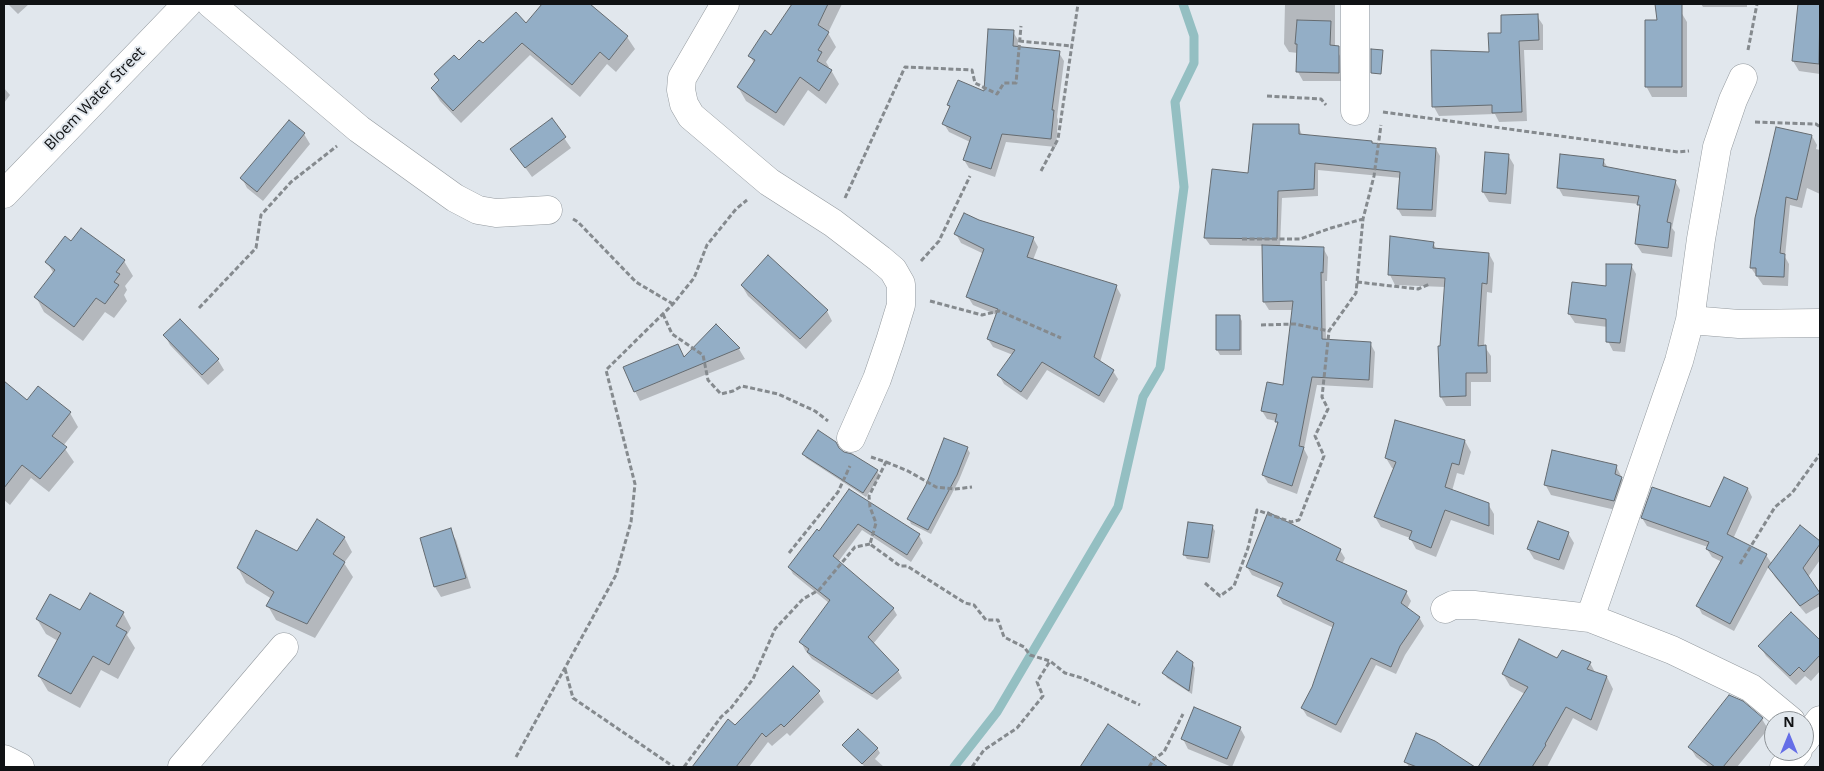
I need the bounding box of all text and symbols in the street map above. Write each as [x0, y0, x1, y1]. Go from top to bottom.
street label: Bloem Water Street [41, 44, 149, 154]
north arrow [1764, 711, 1814, 761]
text: N [1783, 712, 1795, 731]

